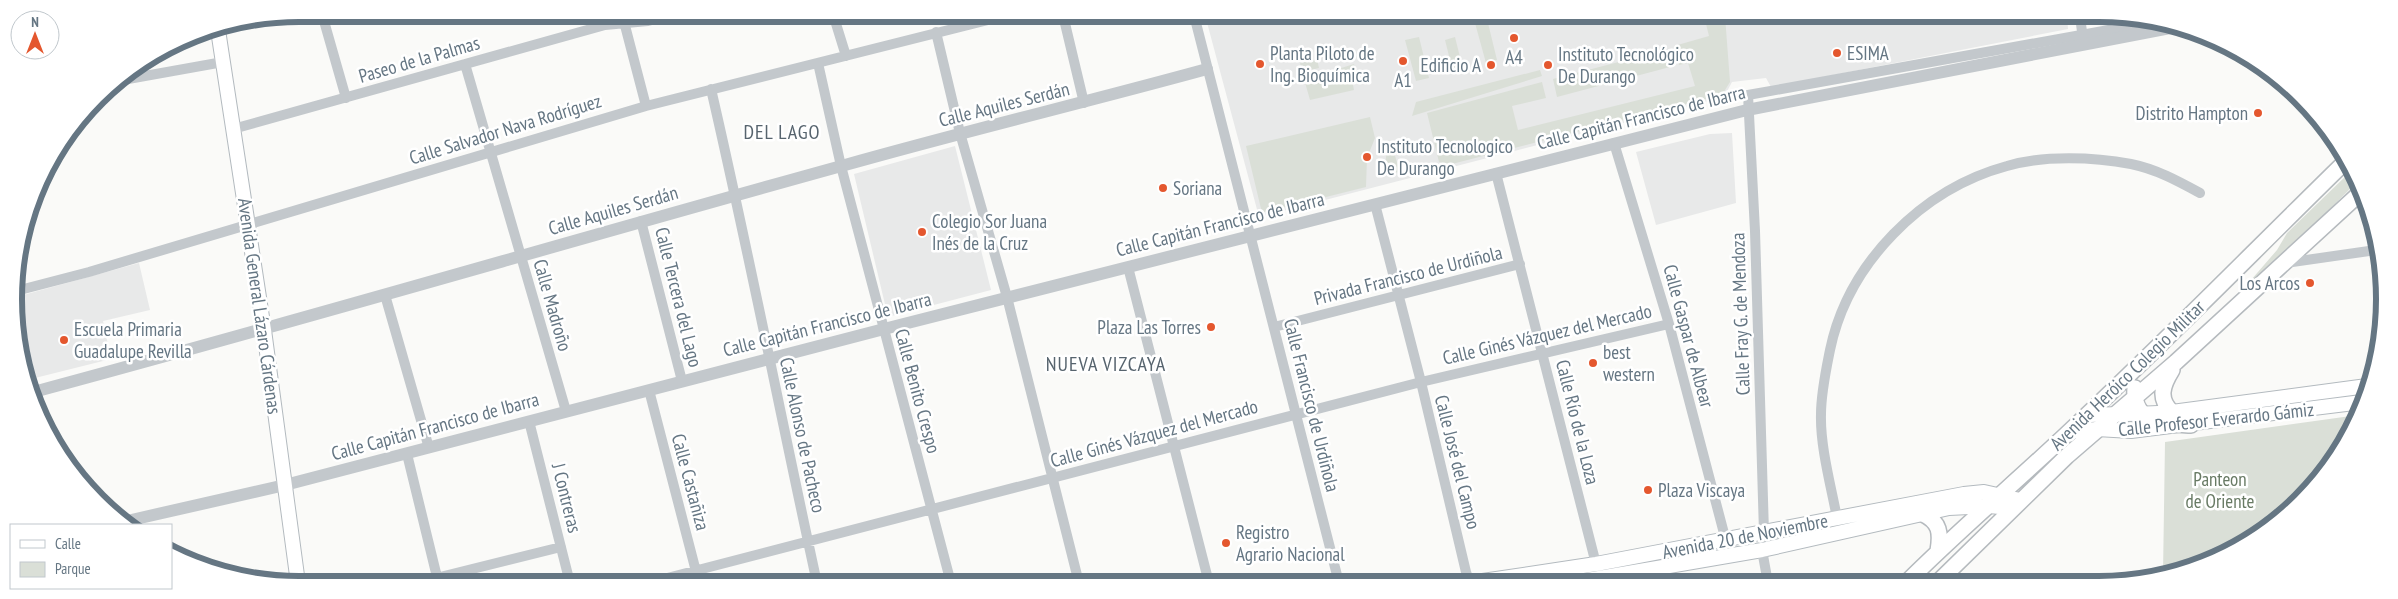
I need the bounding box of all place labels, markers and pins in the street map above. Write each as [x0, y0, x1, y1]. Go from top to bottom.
marker: A4 [1508, 32, 1520, 44]
place label: Planta Piloto de Ing. Bioquímica [1270, 41, 1375, 87]
place label: ESIMA [1847, 41, 1889, 65]
place label: Instituto Tecnológico De Durango [1558, 42, 1694, 88]
place label: A4 [1505, 45, 1523, 69]
marker: ESIMA [1831, 47, 1843, 59]
place label: Edificio A [1421, 53, 1481, 77]
marker: A1 [1397, 55, 1409, 67]
marker: Planta Piloto de Ing. Bioquímica [1254, 58, 1266, 70]
marker: Edificio A [1485, 59, 1497, 71]
marker: Instituto Tecnológico De Durango [1542, 59, 1554, 71]
place label: A1 [1394, 68, 1412, 92]
place label: Distrito Hampton [2136, 101, 2248, 125]
marker: Distrito Hampton [2252, 107, 2264, 119]
place label: Instituto Tecnologico De Durango [1377, 134, 1513, 180]
marker: Instituto Tecnologico De Durango [1361, 151, 1373, 163]
place label: Soriana [1173, 176, 1222, 200]
marker: Soriana [1157, 182, 1169, 194]
place label: Colegio Sor Juana Inés de la Cruz [932, 209, 1047, 255]
marker: Colegio Sor Juana Inés de la Cruz [916, 226, 928, 238]
place label: Los Arcos [2240, 271, 2300, 295]
marker: Los Arcos [2304, 277, 2316, 289]
place label: Plaza Las Torres [1097, 315, 1201, 339]
place label: Escuela Primaria Guadalupe Revilla [74, 317, 192, 363]
marker: Plaza Las Torres [1205, 321, 1217, 333]
marker: Escuela Primaria Guadalupe Revilla [58, 334, 70, 346]
place label: best western [1603, 340, 1655, 386]
marker: best western [1587, 357, 1599, 369]
place label: Plaza Viscaya [1658, 478, 1745, 502]
marker: Plaza Viscaya [1642, 484, 1654, 496]
place label: Registro Agrario Nacional [1236, 520, 1345, 566]
marker: Registro Agrario Nacional [1220, 537, 1232, 549]

